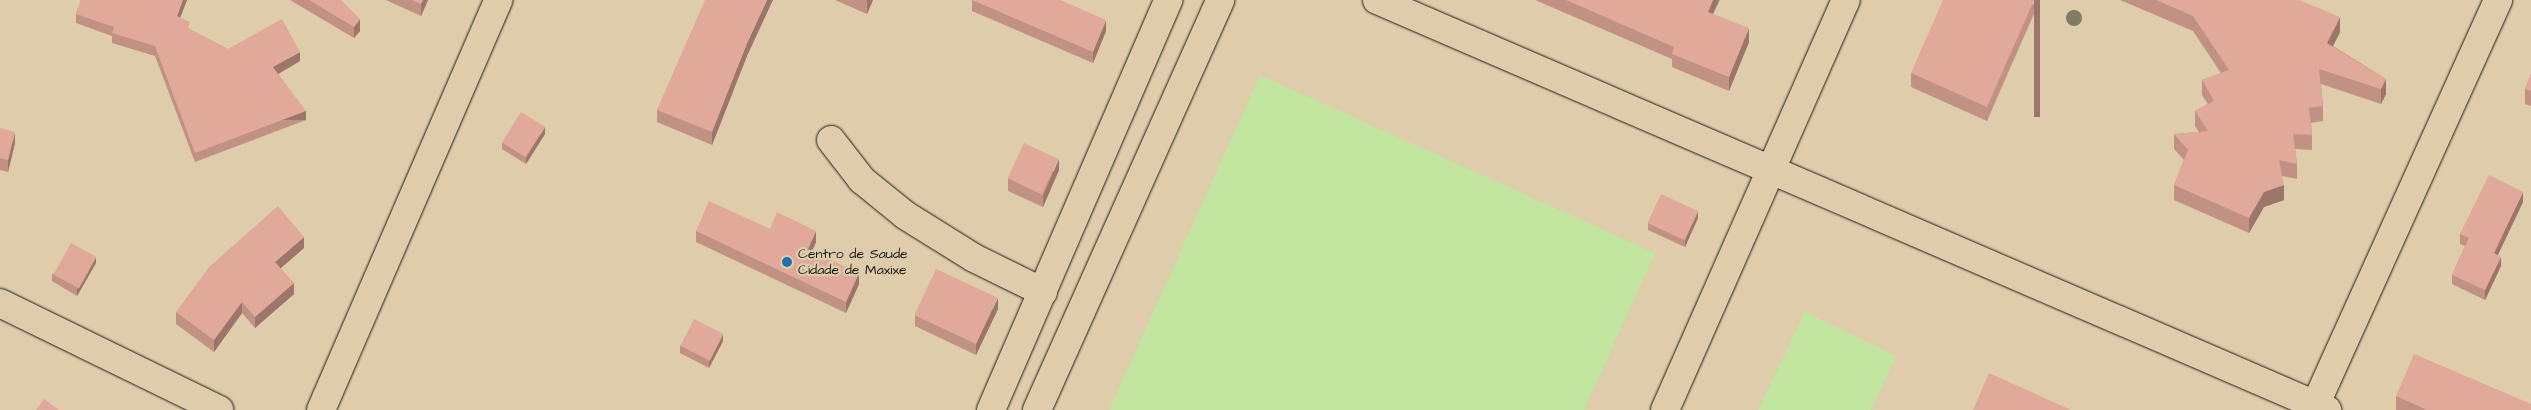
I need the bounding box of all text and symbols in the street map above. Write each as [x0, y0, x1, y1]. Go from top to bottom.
place label: Centro de Saude Cidade de Maxixe [798, 246, 908, 278]
marker: Centro de Saude Cidade de Maxixe [780, 255, 794, 269]

